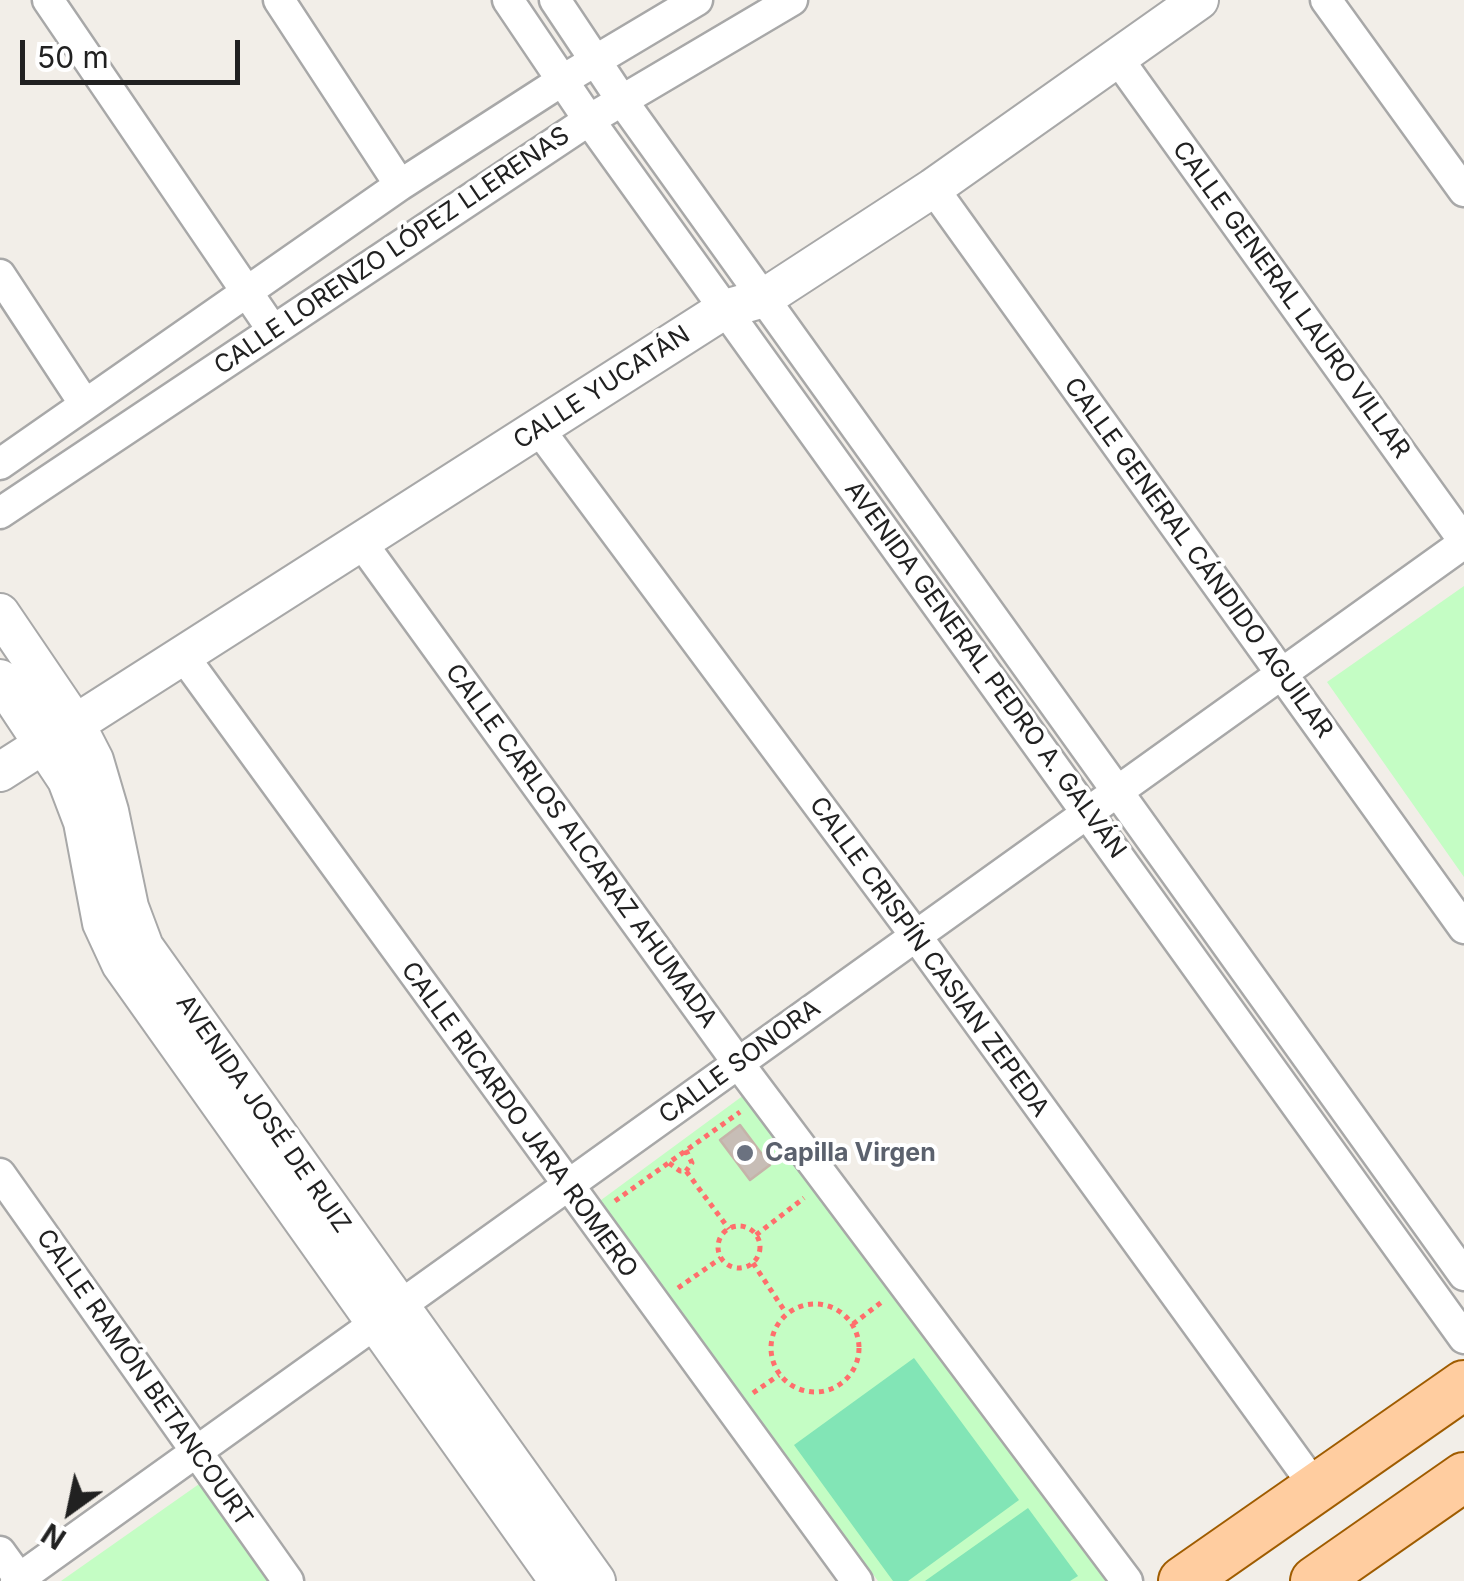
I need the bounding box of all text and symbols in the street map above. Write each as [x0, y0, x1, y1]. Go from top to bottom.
scale bar [25, 20, 245, 82]
text: 50 m [37, 39, 109, 75]
street label: CALLE LORENZO LÓPEZ LLERENAS [209, 121, 575, 381]
street label: CALLE GENERAL LAURO VILLAR [1166, 136, 1416, 464]
street label: CALLE YUCATÁN [508, 320, 696, 456]
street label: CALLE GENERAL CÁNDIDO AGUILAR [1057, 372, 1339, 744]
street label: AVENIDA GENERAL PEDRO A. GALVÁN [838, 476, 1132, 864]
street label: CALLE CARLOS ALCARAZ AHUMADA [439, 658, 723, 1034]
street label: CALLE CRISPÍN CASIAN ZEPEDA [803, 791, 1055, 1123]
street label: CALLE RICARDO JARA ROMERO [394, 956, 644, 1284]
street label: AVENIDA JOSÉ DE RUIZ [169, 989, 357, 1239]
street label: CALLE SONORA [654, 993, 826, 1131]
place label: Capilla Virgen [765, 1138, 936, 1168]
marker: Capilla Virgen [734, 1142, 756, 1164]
street label: CALLE RAMÓN BETANCOURT [30, 1224, 258, 1532]
north arrow [20, 1461, 120, 1561]
text: N [35, 1516, 72, 1556]

